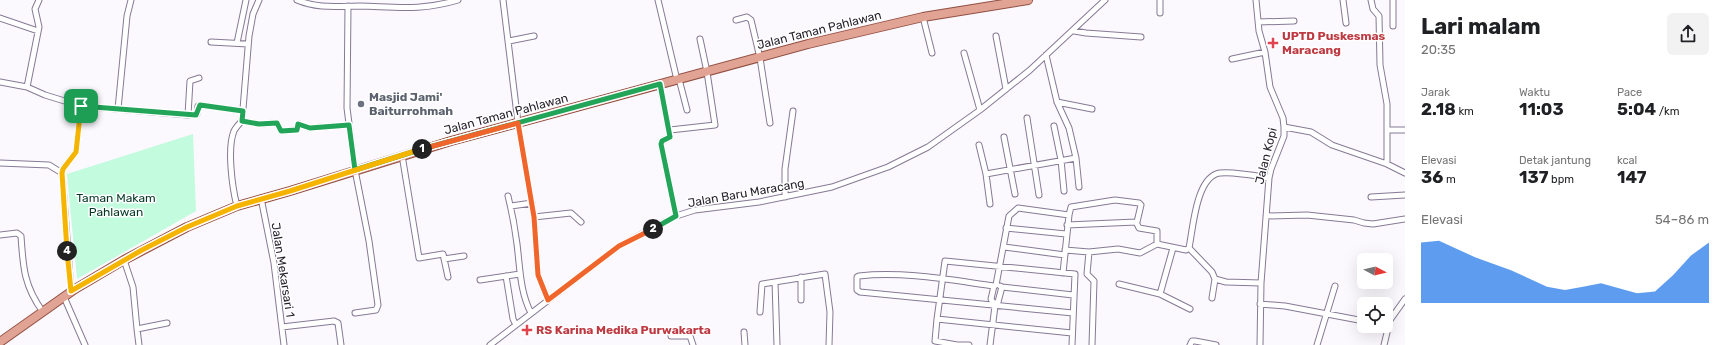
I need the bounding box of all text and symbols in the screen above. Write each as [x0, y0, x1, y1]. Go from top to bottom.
street label: Jalan Taman Pahlawan [755, 8, 883, 52]
text: Lari malam [1421, 13, 1541, 40]
button: share [1667, 13, 1709, 55]
place label: UPTD Puskesmas Maracang [1282, 29, 1386, 57]
marker: UPTD Puskesmas Maracang [1267, 37, 1279, 49]
text: 20:35 [1421, 42, 1456, 57]
text: Jarak [1421, 86, 1450, 99]
text: Waktu [1519, 86, 1550, 99]
text: Pace [1617, 86, 1642, 99]
pin [64, 89, 98, 123]
place label: Masjid Jami' Baiturrohmah [369, 90, 453, 118]
street label: Jalan Taman Pahlawan [442, 91, 570, 137]
icon: arrive [70, 95, 92, 117]
marker: Masjid Jami' Baiturrohmah [356, 99, 366, 109]
text: 2.18 [1421, 99, 1456, 119]
text: 11:03 [1519, 99, 1564, 119]
text: 5:04 [1617, 99, 1656, 119]
text: km [1456, 105, 1474, 118]
text: /km [1656, 105, 1680, 118]
street label: Jalan Kopi [1252, 126, 1280, 186]
pin: 1 [412, 139, 432, 159]
text: 1 [419, 142, 425, 155]
text: Elevasi [1421, 154, 1457, 167]
text: Detak jantung [1519, 154, 1591, 167]
text: kcal [1617, 154, 1637, 167]
text: 36 [1421, 167, 1443, 187]
text: 137 [1519, 167, 1548, 187]
text: 147 [1617, 167, 1646, 187]
text: m [1443, 173, 1456, 186]
text: bpm [1548, 173, 1574, 186]
street label: Jalan Baru Maracang [687, 176, 805, 210]
park label: Taman Makam Pahlawan [76, 191, 156, 219]
text: Elevasi [1421, 212, 1463, 227]
text: 54–86 m [1655, 212, 1709, 227]
pin: 2 [643, 219, 663, 239]
street label: Jalan Mekarsari 1 [269, 222, 297, 318]
text: 2 [649, 222, 657, 235]
pin: 4 [57, 241, 77, 261]
text: 4 [63, 244, 71, 257]
north arrow [1357, 253, 1393, 289]
map controls [1357, 253, 1393, 333]
button: locate [1357, 297, 1393, 333]
place label: RS Karina Medika Purwakarta [536, 323, 711, 337]
marker: RS Karina Medika Purwakarta [521, 324, 533, 336]

